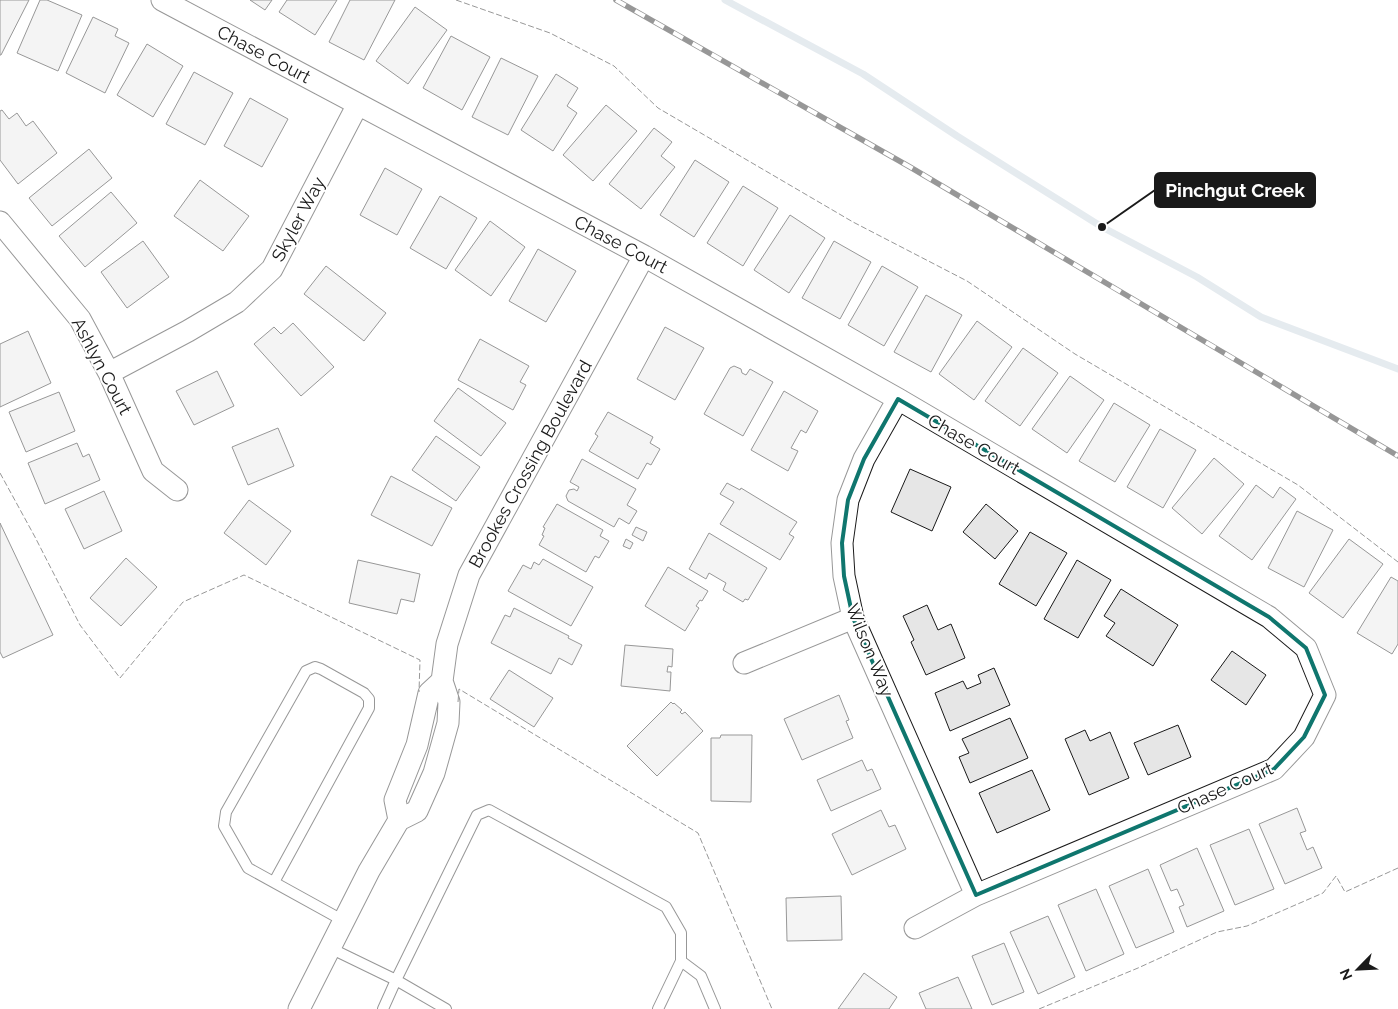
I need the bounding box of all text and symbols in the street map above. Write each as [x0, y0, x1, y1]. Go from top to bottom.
street label: Chase Court [214, 21, 314, 87]
street label: Skyler Way [267, 173, 329, 265]
callout: Pinchgut Creek [1155, 173, 1315, 207]
text: Pinchgut Creek [1165, 179, 1305, 201]
street label: Chase Court [571, 211, 671, 277]
street label: Ashlyn Court [68, 314, 136, 418]
street label: Brookes Crossing Boulevard [464, 357, 596, 571]
street label: Chase Court [924, 409, 1024, 479]
street label: Wilson Way [842, 600, 898, 700]
street label: Chase Court [1174, 758, 1276, 818]
north arrow [1333, 944, 1383, 994]
text: N [1337, 966, 1356, 982]

